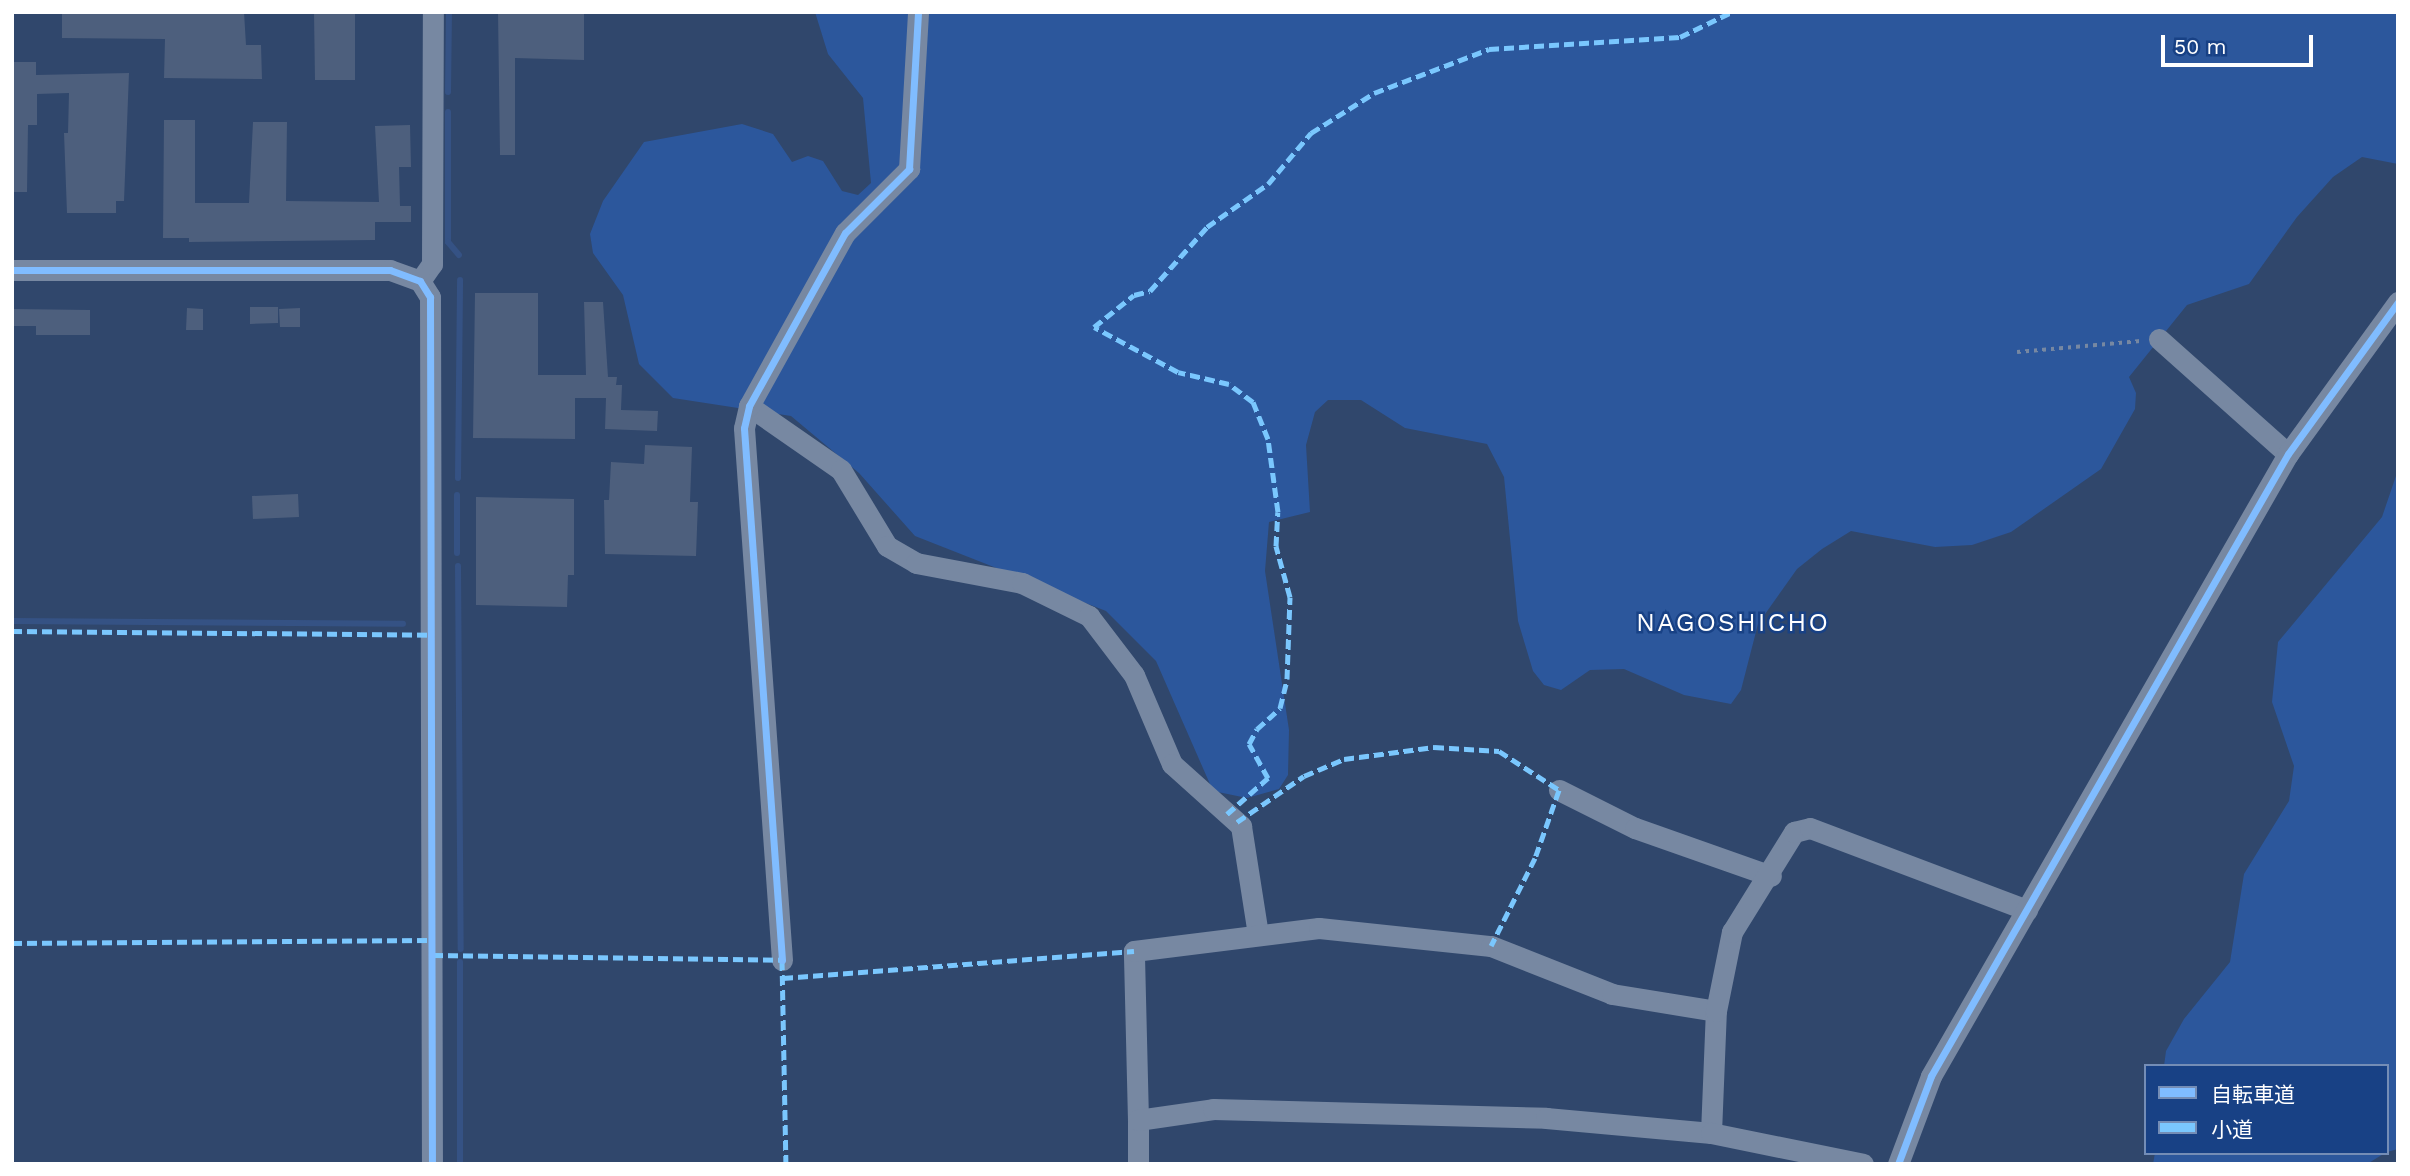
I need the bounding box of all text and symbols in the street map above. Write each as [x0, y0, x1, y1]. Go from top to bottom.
scale bar [2165, 21, 2317, 65]
text: 50 m [2174, 34, 2226, 59]
district label: NAGOSHICHO [1637, 607, 1829, 639]
legend [2144, 1064, 2389, 1155]
text: 自転車道 [2211, 1082, 2295, 1107]
text: 小道 [2211, 1117, 2253, 1142]

